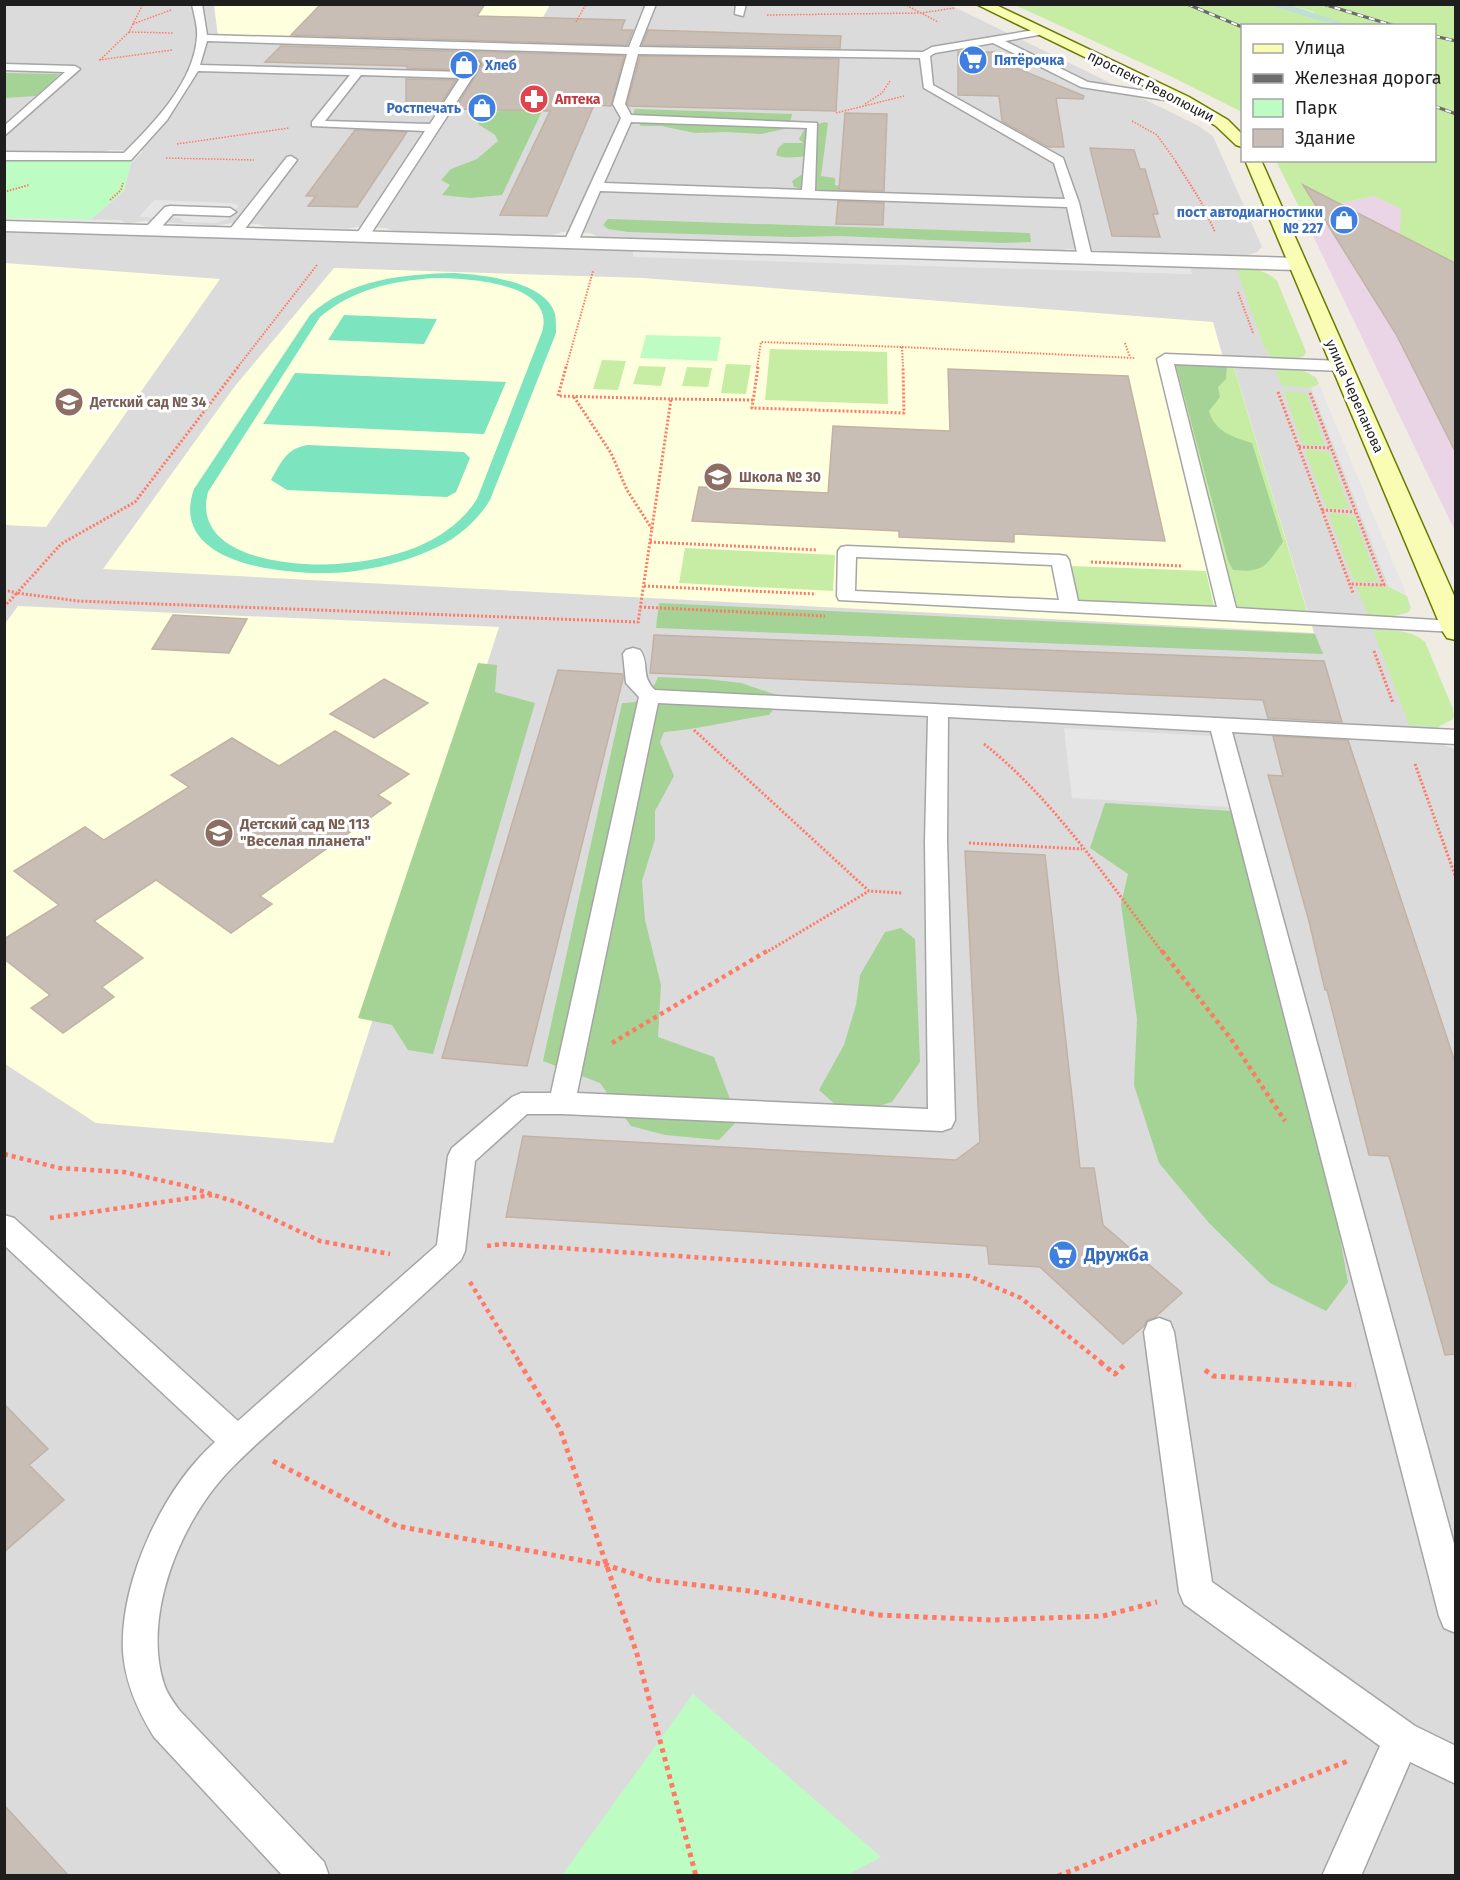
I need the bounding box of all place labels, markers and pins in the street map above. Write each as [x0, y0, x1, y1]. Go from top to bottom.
supermarket icon: Пятёрочка [957, 44, 989, 76]
shop icon: Хлеб [448, 49, 480, 81]
place label: Пятёрочка [994, 52, 1065, 69]
place label: Хлеб [484, 57, 517, 74]
pharmacy icon: Аптека [518, 83, 550, 115]
place label: Аптека [554, 91, 601, 108]
shop icon: Ростпечать [466, 92, 498, 124]
place label: Ростпечать [387, 100, 462, 117]
place label: пост автодиагностики № 227 [1177, 204, 1323, 237]
shop icon: пост автодиагностики № 227 [1328, 204, 1360, 236]
school or university icon: Детский сад № 34 [53, 386, 85, 418]
place label: Детский сад № 34 [89, 394, 206, 411]
school or university icon: Школа № 30 [702, 461, 734, 493]
place label: Школа № 30 [739, 469, 821, 486]
place label: Детский сад № 113 "Веселая планета" [239, 815, 371, 850]
school or university icon: Детский сад № 113 "Веселая планета" [203, 817, 235, 849]
supermarket icon: Дружба [1047, 1239, 1079, 1271]
place label: Дружба [1083, 1244, 1149, 1266]

